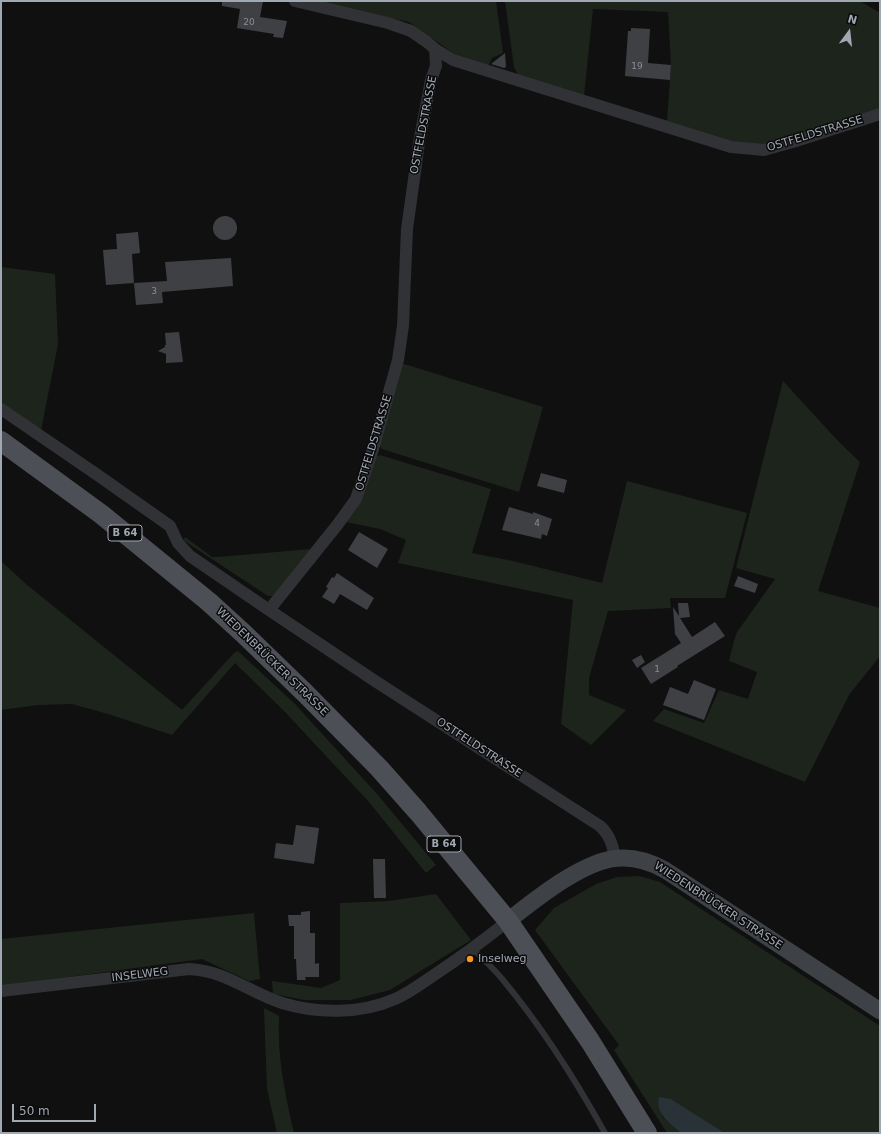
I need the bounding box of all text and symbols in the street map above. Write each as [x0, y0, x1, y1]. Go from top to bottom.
north arrow [829, 12, 869, 52]
text: N [846, 12, 858, 27]
house number: 20 [243, 18, 255, 28]
house number: 19 [631, 62, 643, 72]
street label: OSTFELDSTRASSE [408, 75, 440, 175]
street label: OSTFELDSTRASSE [765, 113, 865, 155]
house number: 3 [151, 287, 157, 297]
street label: OSTFELDSTRASSE [353, 393, 395, 493]
house number: 4 [534, 519, 540, 529]
road number: B 64 [108, 525, 142, 541]
street label: WIEDENBRÜCKER STRASSE [213, 605, 331, 719]
house number: 1 [654, 665, 660, 675]
street label: OSTFELDSTRASSE [434, 715, 524, 781]
road number: B 64 [427, 836, 461, 852]
street label: WIEDENBRÜCKER STRASSE [651, 860, 785, 952]
place label: Inselweg [478, 952, 527, 966]
marker: Inselweg [465, 954, 475, 964]
street label: INSELWEG [111, 965, 169, 985]
scale bar [14, 1096, 98, 1122]
text: 50 m [19, 1104, 50, 1118]

